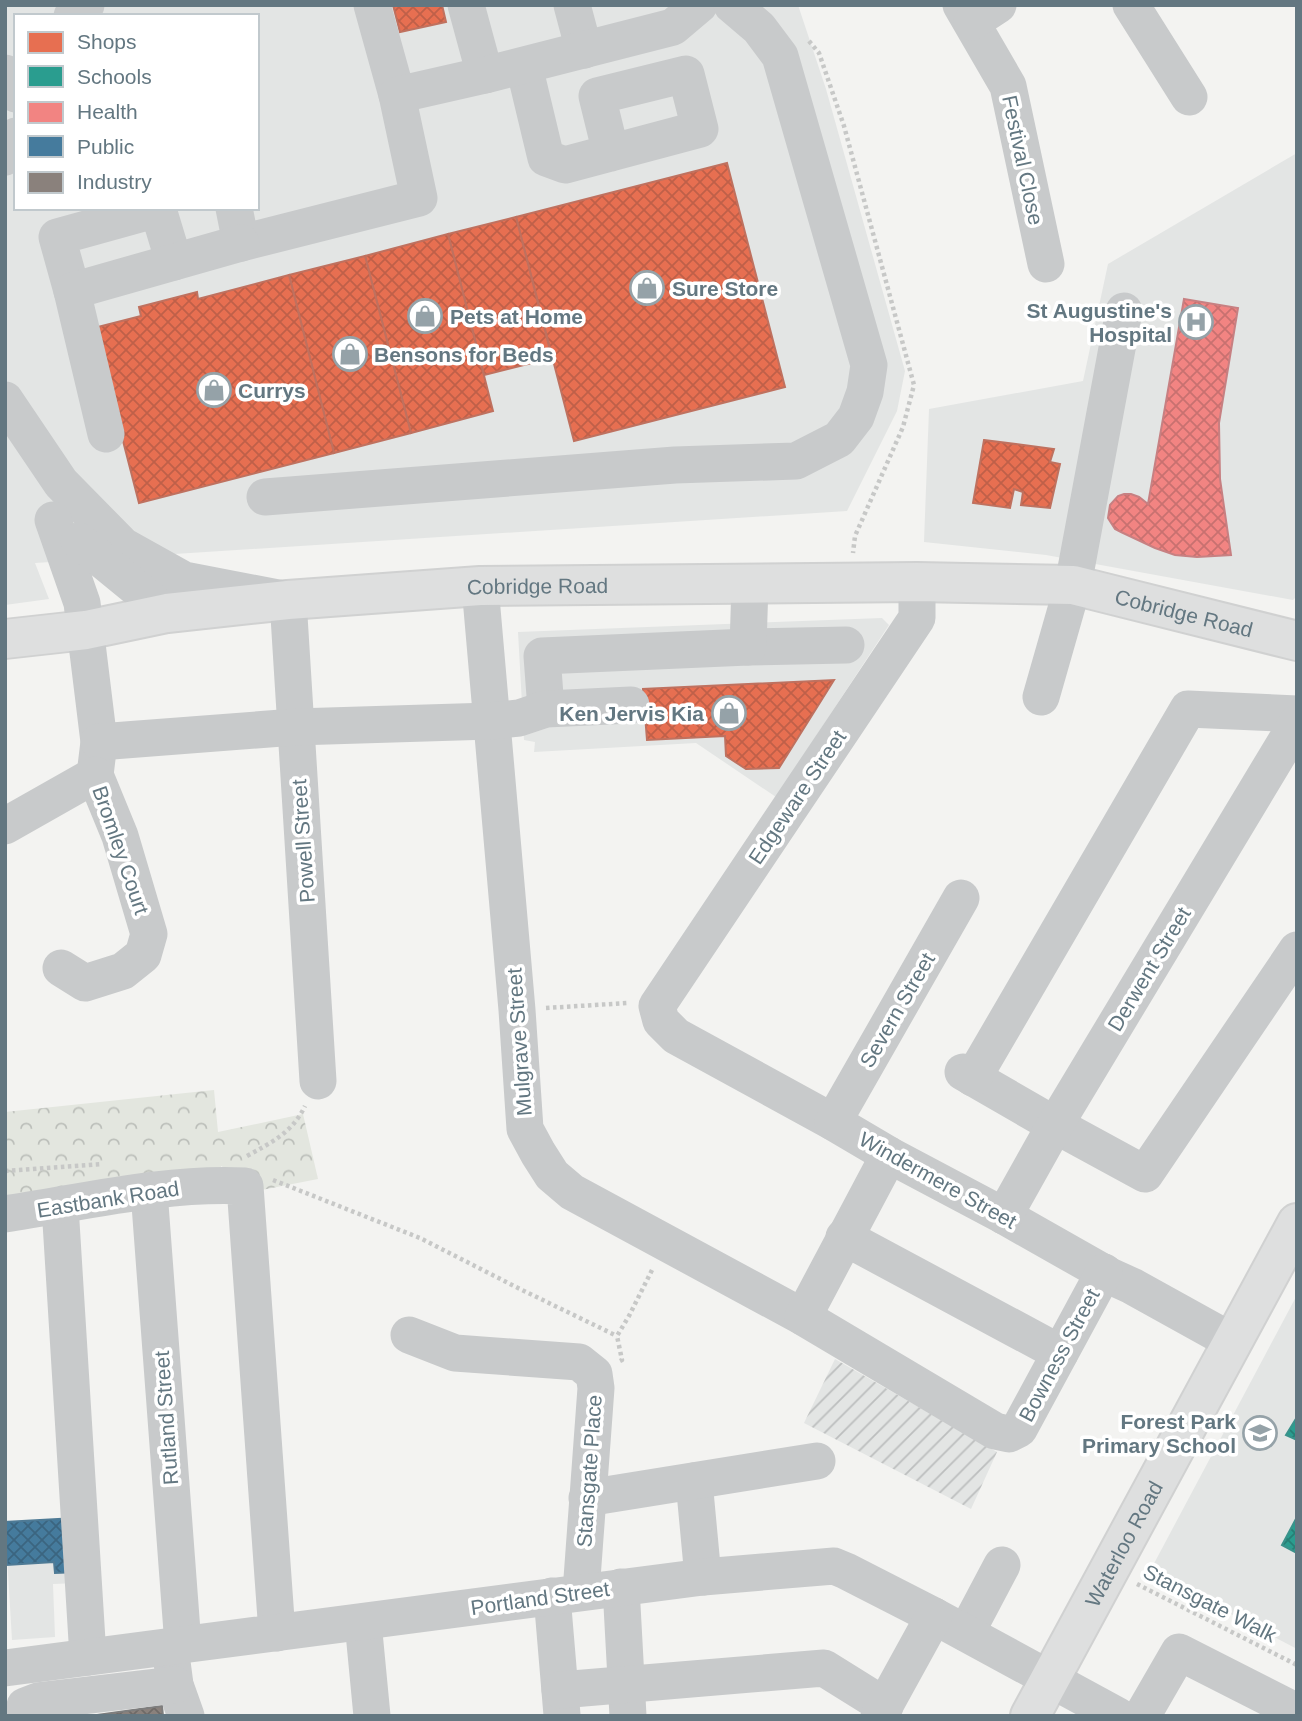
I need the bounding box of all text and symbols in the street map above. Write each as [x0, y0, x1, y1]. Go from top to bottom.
legend [14, 14, 259, 210]
text: Shops [77, 30, 137, 53]
text: Schools [77, 65, 152, 88]
street label: Festival Close [998, 93, 1048, 227]
text: Health [77, 100, 138, 123]
text: Public [77, 135, 134, 158]
text: Industry [77, 170, 152, 193]
shop icon: Sure Store [628, 269, 666, 307]
place label: Sure Store [672, 277, 778, 300]
shop icon: Pets at Home [406, 297, 444, 335]
place label: St Augustine's Hospital [1027, 299, 1172, 346]
hospital icon: St Augustine's Hospital [1177, 303, 1215, 341]
place label: Pets at Home [450, 305, 583, 328]
shop icon: Bensons for Beds [331, 335, 369, 373]
place label: Bensons for Beds [374, 343, 554, 366]
shop icon: Currys [195, 371, 233, 409]
place label: Currys [238, 379, 306, 402]
street label: Cobridge Road [466, 573, 608, 598]
street label: Cobridge Road [1113, 584, 1255, 641]
shop icon: Ken Jervis Kia [710, 694, 748, 732]
place label: Ken Jervis Kia [559, 702, 704, 725]
street label: Edgeware Street [744, 726, 850, 868]
street label: Powell Street [287, 778, 319, 904]
street label: Bromley Court [88, 783, 154, 917]
street label: Derwent Street [1103, 903, 1195, 1035]
street label: Severn Street [855, 949, 939, 1071]
street label: Mulgrave Street [502, 967, 536, 1117]
street label: Windermere Street [855, 1127, 1021, 1233]
street label: Eastbank Road [35, 1176, 181, 1222]
street label: Bowness Street [1014, 1285, 1104, 1425]
street label: Rutland Street [150, 1350, 182, 1486]
street label: Stansgate Place [572, 1394, 606, 1548]
place label: Forest Park Primary School [1082, 1410, 1236, 1457]
school or university icon: Forest Park Primary School [1241, 1414, 1279, 1452]
street label: Waterloo Road [1080, 1477, 1167, 1610]
street label: Stansgate Walk [1140, 1560, 1281, 1647]
street label: Portland Street [469, 1577, 611, 1619]

